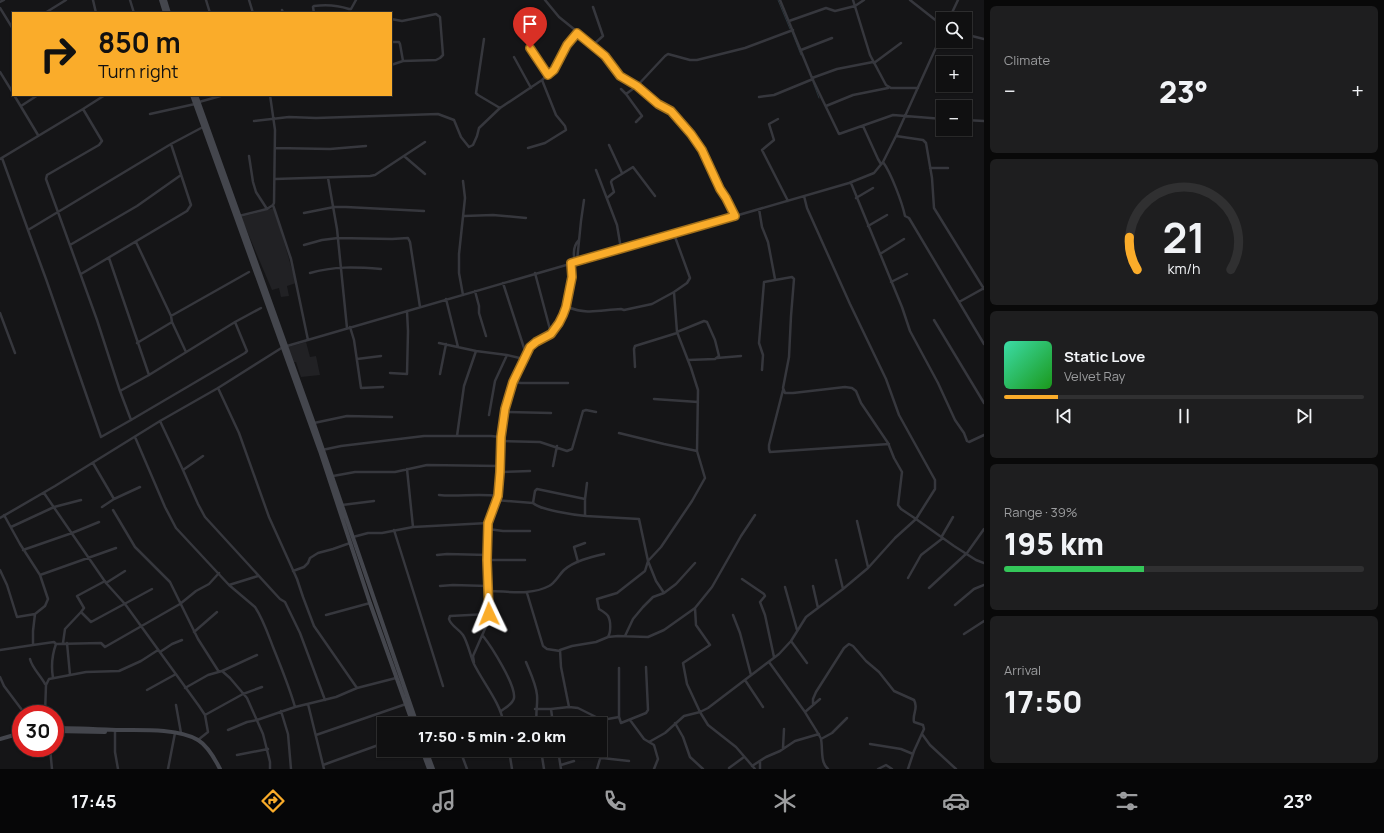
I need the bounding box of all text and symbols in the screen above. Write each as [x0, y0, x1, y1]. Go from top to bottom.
pin [513, 7.0, 547, 48]
map controls [936, 12, 972, 136]
button: search [936, 12, 972, 48]
icon: arrive [519, 13, 541, 35]
text: 850 m [98, 23, 181, 61]
icon: right [32, 28, 84, 80]
text: Climate [1004, 51, 1050, 69]
button: + [936, 56, 972, 92]
text: Turn right [98, 59, 179, 83]
text: 23° [1159, 71, 1208, 112]
text: − [1004, 76, 1016, 106]
text: + [1351, 76, 1364, 106]
button: − [936, 100, 972, 136]
text: 21 [1163, 209, 1206, 265]
text: km/h [1167, 258, 1201, 277]
text: Static Love [1064, 346, 1145, 367]
text: Velvet Ray [1064, 367, 1125, 385]
icon: previous [1053, 405, 1075, 427]
icon: pause [1173, 405, 1195, 427]
icon: next [1293, 405, 1315, 427]
text: Range · 39% [1004, 503, 1078, 521]
text: 195 km [1004, 523, 1104, 564]
position arrow [468, 593, 510, 635]
text: Arrival [1004, 661, 1041, 679]
text: 17:50 [1004, 681, 1083, 722]
speed limit sign: 30 [12, 705, 64, 757]
text: 17:50 · 5 min · 2.0 km [418, 726, 566, 747]
icon: directions [259, 787, 287, 815]
icon: music [430, 787, 458, 815]
icon: phone [601, 787, 629, 815]
icon: climate [771, 787, 799, 815]
icon: car [942, 787, 970, 815]
icon: filters [1113, 787, 1141, 815]
text: 17:45 [71, 789, 117, 813]
text: 23° [1283, 789, 1313, 813]

